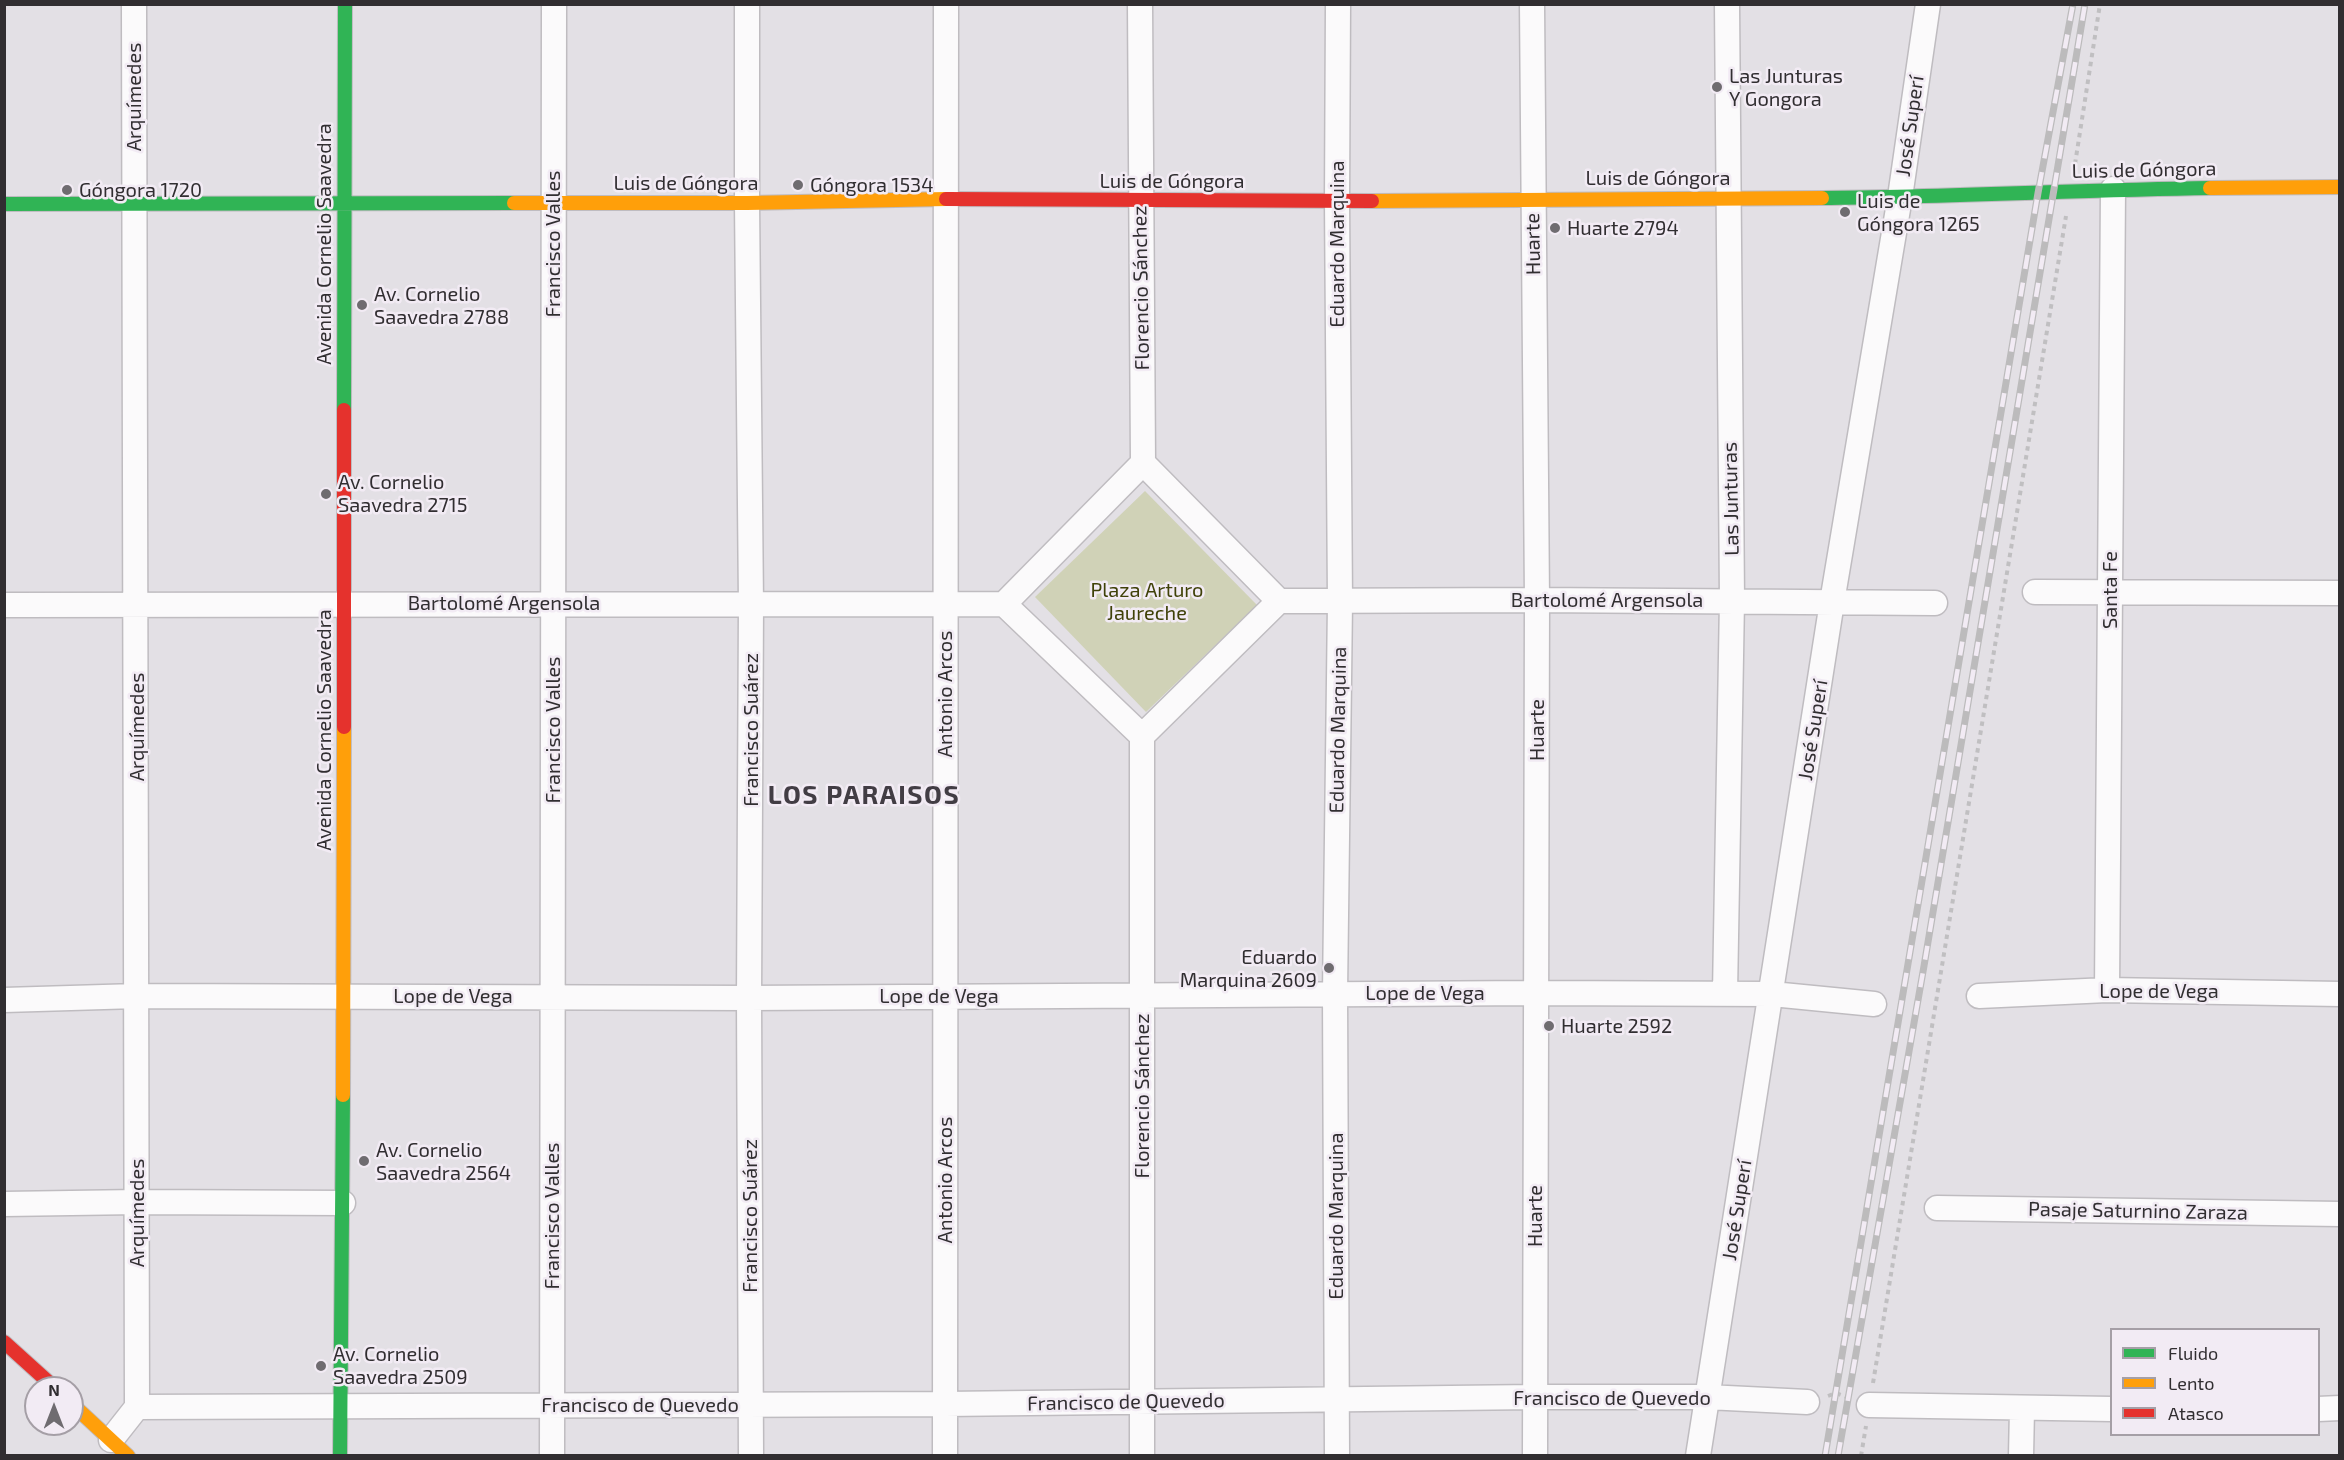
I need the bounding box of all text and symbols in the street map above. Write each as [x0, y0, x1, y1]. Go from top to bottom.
street label: Arquímedes [122, 43, 146, 151]
place label: Las Junturas Y Gongora [1729, 64, 1843, 111]
street label: José Superí [1891, 74, 1929, 178]
marker: Las Junturas Y Gongora [1710, 80, 1724, 94]
street label: Avenida Cornelio Saavedra [312, 123, 336, 365]
street label: Luis de Góngora [2071, 157, 2217, 183]
street label: Eduardo Marquina [1325, 161, 1349, 327]
street label: Luis de Góngora [1586, 166, 1730, 190]
street label: Luis de Góngora [1100, 169, 1244, 193]
street label: Francisco Valles [541, 171, 565, 317]
street label: Luis de Góngora [614, 171, 758, 195]
place label: Góngora 1534 [810, 173, 934, 197]
place label: Góngora 1720 [79, 178, 202, 202]
marker: Góngora 1534 [791, 178, 805, 192]
marker: Góngora 1720 [60, 183, 74, 197]
place label: Luis de Góngora 1265 [1857, 189, 1980, 236]
street label: Florencio Sánchez [1128, 205, 1154, 371]
marker: Luis de Góngora 1265 [1838, 205, 1852, 219]
street label: Huarte [1520, 213, 1546, 275]
place label: Huarte 2794 [1567, 216, 1679, 240]
marker: Huarte 2794 [1548, 221, 1562, 235]
place label: Av. Cornelio Saavedra 2788 [374, 282, 509, 329]
marker: Av. Cornelio Saavedra 2788 [355, 298, 369, 312]
street label: Las Junturas [1718, 442, 1744, 556]
place label: Av. Cornelio Saavedra 2715 [338, 470, 467, 517]
marker: Av. Cornelio Saavedra 2715 [319, 487, 333, 501]
street label: Santa Fe [2098, 551, 2122, 629]
park label: Plaza Arturo Jaureche [1091, 578, 1203, 625]
street label: Bartolomé Argensola [1511, 588, 1703, 612]
street label: Bartolomé Argensola [408, 591, 600, 615]
street label: Avenida Cornelio Saavedra [312, 609, 336, 851]
street label: Antonio Arcos [933, 631, 957, 757]
street label: Eduardo Marquina [1325, 646, 1351, 814]
street label: Francisco Suárez [739, 653, 763, 807]
street label: Francisco Valles [541, 657, 565, 803]
street label: Arquímedes [125, 673, 149, 781]
street label: José Superí [1793, 678, 1833, 782]
street label: Huarte [1525, 699, 1549, 761]
district label: LOS PARAISOS [768, 779, 960, 811]
place label: Eduardo Marquina 2609 [1180, 945, 1317, 992]
marker: Eduardo Marquina 2609 [1322, 961, 1336, 975]
street label: Lope de Vega [2099, 979, 2219, 1003]
street label: Lope de Vega [1365, 981, 1485, 1005]
street label: Lope de Vega [393, 984, 513, 1008]
street label: Lope de Vega [879, 984, 999, 1008]
street label: Florencio Sánchez [1130, 1014, 1154, 1178]
place label: Huarte 2592 [1561, 1014, 1672, 1038]
marker: Huarte 2592 [1542, 1019, 1556, 1033]
street label: Antonio Arcos [933, 1117, 957, 1243]
street label: Eduardo Marquina [1324, 1133, 1348, 1299]
place label: Av. Cornelio Saavedra 2564 [376, 1138, 511, 1185]
street label: Francisco Suárez [738, 1139, 762, 1293]
street label: Francisco Valles [540, 1143, 564, 1289]
marker: Av. Cornelio Saavedra 2564 [357, 1154, 371, 1168]
street label: José Superí [1717, 1158, 1757, 1262]
street label: Arquímedes [125, 1159, 149, 1267]
street label: Huarte [1523, 1185, 1547, 1247]
street label: Pasaje Saturnino Zaraza [2028, 1197, 2248, 1225]
legend [2110, 1328, 2320, 1436]
place label: Av. Cornelio Saavedra 2509 [333, 1342, 468, 1389]
text: Fluido [2168, 1342, 2218, 1364]
marker: Av. Cornelio Saavedra 2509 [314, 1359, 328, 1373]
text: Lento [2168, 1372, 2214, 1394]
north arrow [24, 1376, 84, 1436]
text: N [48, 1380, 60, 1399]
street label: Francisco de Quevedo [1513, 1386, 1711, 1410]
street label: Francisco de Quevedo [1027, 1388, 1225, 1416]
street label: Francisco de Quevedo [541, 1393, 739, 1417]
text: Atasco [2168, 1402, 2224, 1424]

